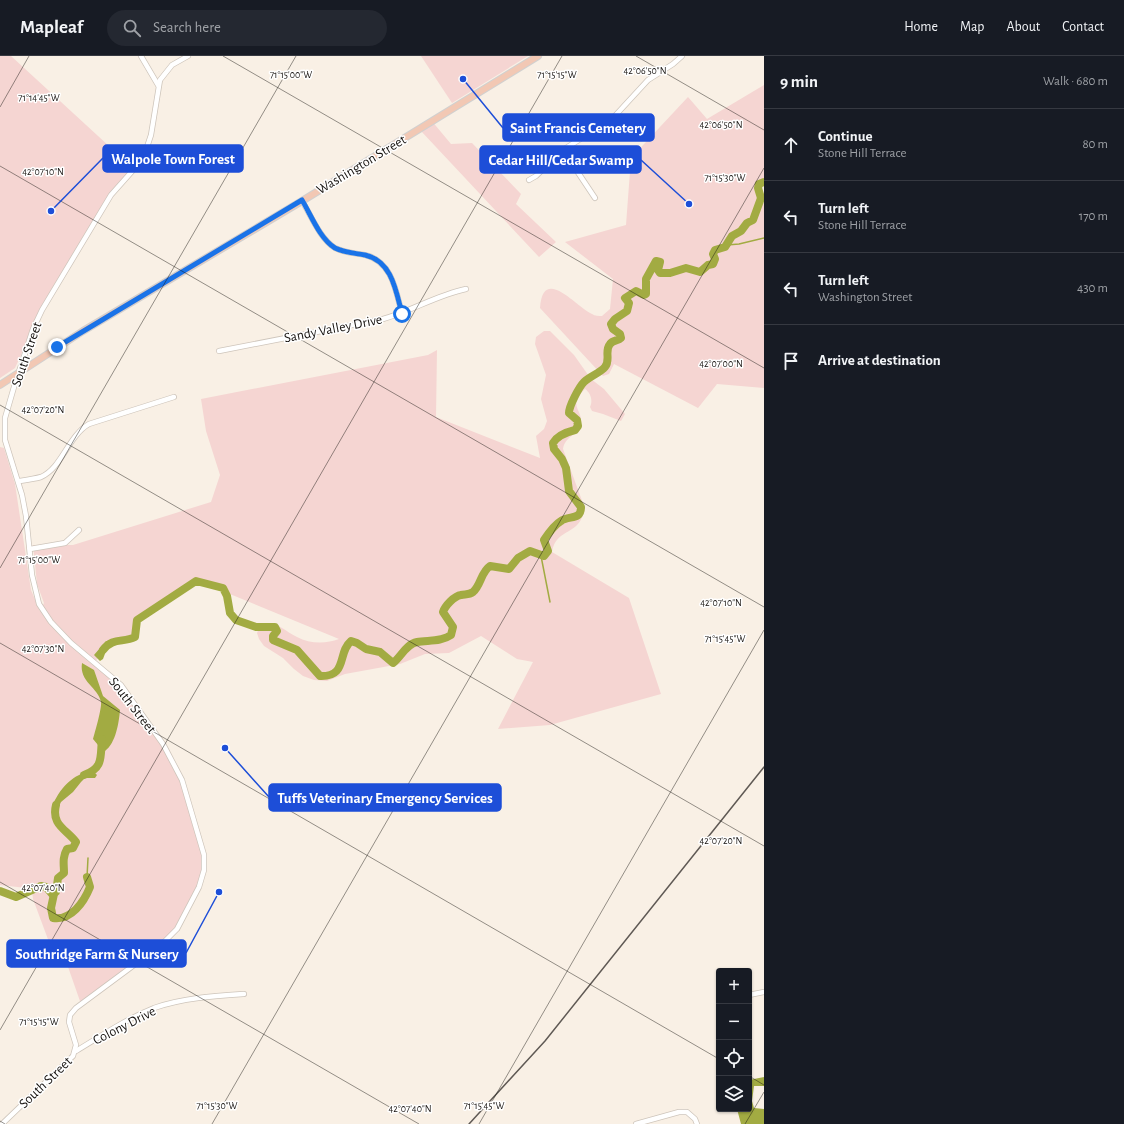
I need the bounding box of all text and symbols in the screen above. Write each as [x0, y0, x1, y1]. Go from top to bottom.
search box [107, 10, 387, 46]
icon: search [121, 17, 143, 39]
text: Mapleaf [20, 18, 83, 37]
text: Search here [153, 20, 221, 35]
text: Home [904, 20, 938, 34]
text: Map [960, 20, 984, 34]
text: About [1006, 20, 1040, 34]
text: Contact [1062, 20, 1104, 34]
text: 42°06'50"N [623, 66, 667, 76]
text: 71°15'00"W [270, 70, 312, 80]
text: 71°15'15"W [537, 70, 577, 80]
text: 9 min [780, 73, 818, 90]
text: Walk · 680 m [1043, 75, 1108, 88]
text: 71°14'45"W [18, 93, 60, 103]
callout: Saint Francis Cemetery [503, 114, 654, 141]
text: 42°06'50"N [699, 120, 743, 130]
text: Saint Francis Cemetery [510, 121, 646, 136]
text: Continue [818, 129, 873, 144]
street label: Washington Street [314, 132, 409, 197]
icon: ahead [780, 134, 802, 156]
text: 80 m [1082, 138, 1108, 151]
callout: Walpole Town Forest [103, 145, 243, 172]
callout: Cedar Hill/Cedar Swamp [480, 146, 641, 173]
text: Stone Hill Terrace [818, 147, 907, 160]
text: Walpole Town Forest [111, 152, 235, 167]
text: Cedar Hill/Cedar Swamp [488, 153, 634, 168]
text: 42°07'10"N [22, 167, 64, 177]
text: 71°15'30"W [704, 173, 746, 183]
text: Turn left [818, 201, 869, 216]
icon: left [780, 206, 802, 228]
text: 170 m [1079, 210, 1108, 223]
text: Stone Hill Terrace [818, 219, 907, 232]
text: Turn left [818, 273, 869, 288]
icon: left [780, 278, 802, 300]
text: 430 m [1077, 282, 1108, 295]
text: Washington Street [818, 291, 912, 304]
route start [393, 305, 411, 323]
street label: Sandy Valley Drive [283, 313, 384, 345]
street label: South Street [9, 320, 45, 388]
route end [48, 338, 66, 356]
icon: arrive [780, 350, 802, 372]
text: Arrive at destination [818, 353, 941, 368]
text: 42°07'00"N [699, 359, 743, 369]
text: 42°07'20"N [22, 405, 64, 415]
text: 71°15'00"W [18, 555, 60, 565]
text: 42°07'10"N [700, 598, 742, 608]
text: 71°15'45"W [705, 634, 745, 644]
text: 42°07'30"N [22, 644, 64, 654]
street label: South Street [106, 675, 159, 737]
callout: Tuffs Veterinary Emergency Services [269, 784, 501, 811]
text: Tuffs Veterinary Emergency Services [277, 791, 493, 806]
text: 42°07'20"N [700, 836, 742, 846]
text: 42°07'40"N [21, 883, 65, 893]
callout: Southridge Farm & Nursery [7, 940, 186, 967]
text: Southridge Farm & Nursery [15, 947, 179, 962]
map controls [716, 968, 752, 1112]
button: + [716, 968, 752, 1004]
street label: Colony Drive [91, 1004, 158, 1048]
button: − [716, 1004, 752, 1040]
text: 71°15'15"W [19, 1017, 59, 1027]
button: locate [716, 1040, 752, 1076]
street label: South Street [17, 1054, 75, 1111]
button: layers [716, 1076, 752, 1112]
text: 71°15'30"W [196, 1101, 238, 1111]
text: 71°15'45"W [464, 1101, 504, 1111]
text: 42°07'40"N [388, 1104, 432, 1114]

